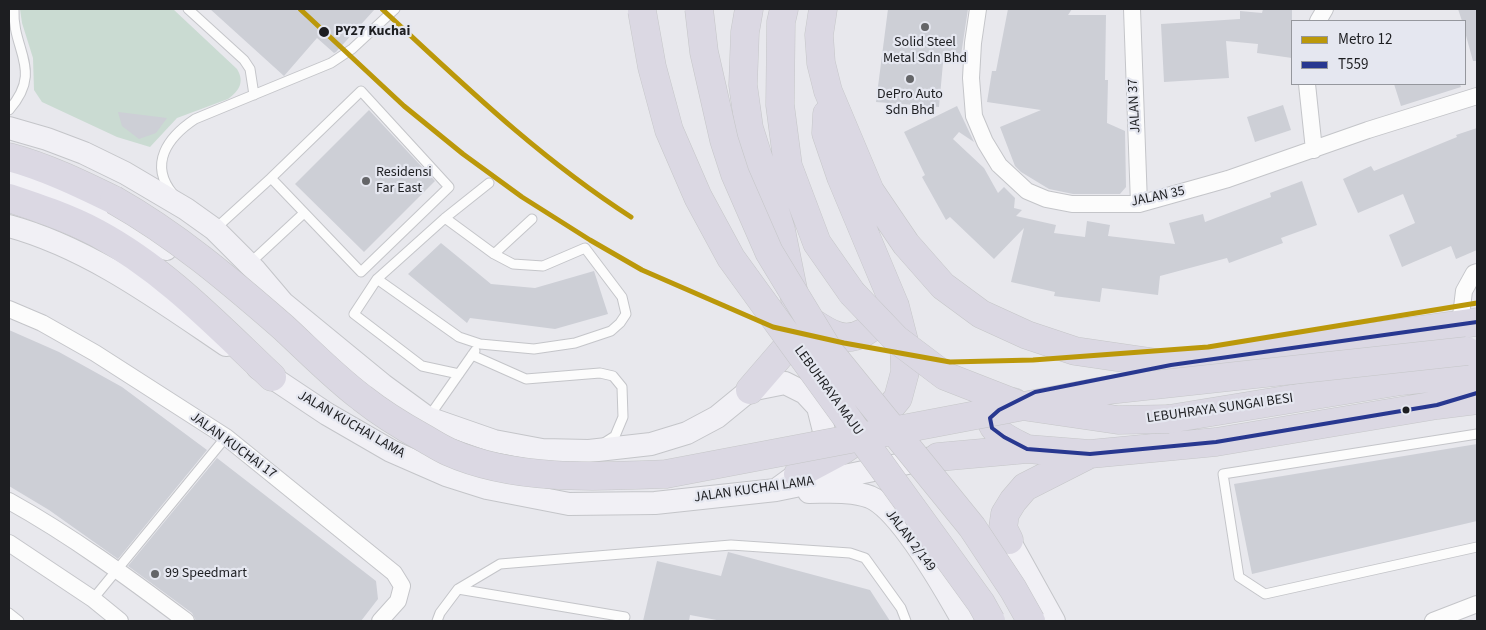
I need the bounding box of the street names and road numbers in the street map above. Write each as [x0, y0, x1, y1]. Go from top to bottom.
street label: JALAN 37 [1125, 78, 1145, 134]
street label: JALAN 35 [1130, 183, 1186, 211]
street label: LEBUHRAYA MAJU [790, 343, 866, 439]
street label: JALAN KUCHAI LAMA [294, 387, 408, 463]
street label: LEBUHRAYA SUNGAI BESI [1146, 390, 1294, 428]
street label: JALAN KUCHAI 17 [187, 409, 279, 483]
street label: JALAN KUCHAI LAMA [693, 473, 815, 507]
street label: JALAN 2/149 [881, 507, 939, 575]

